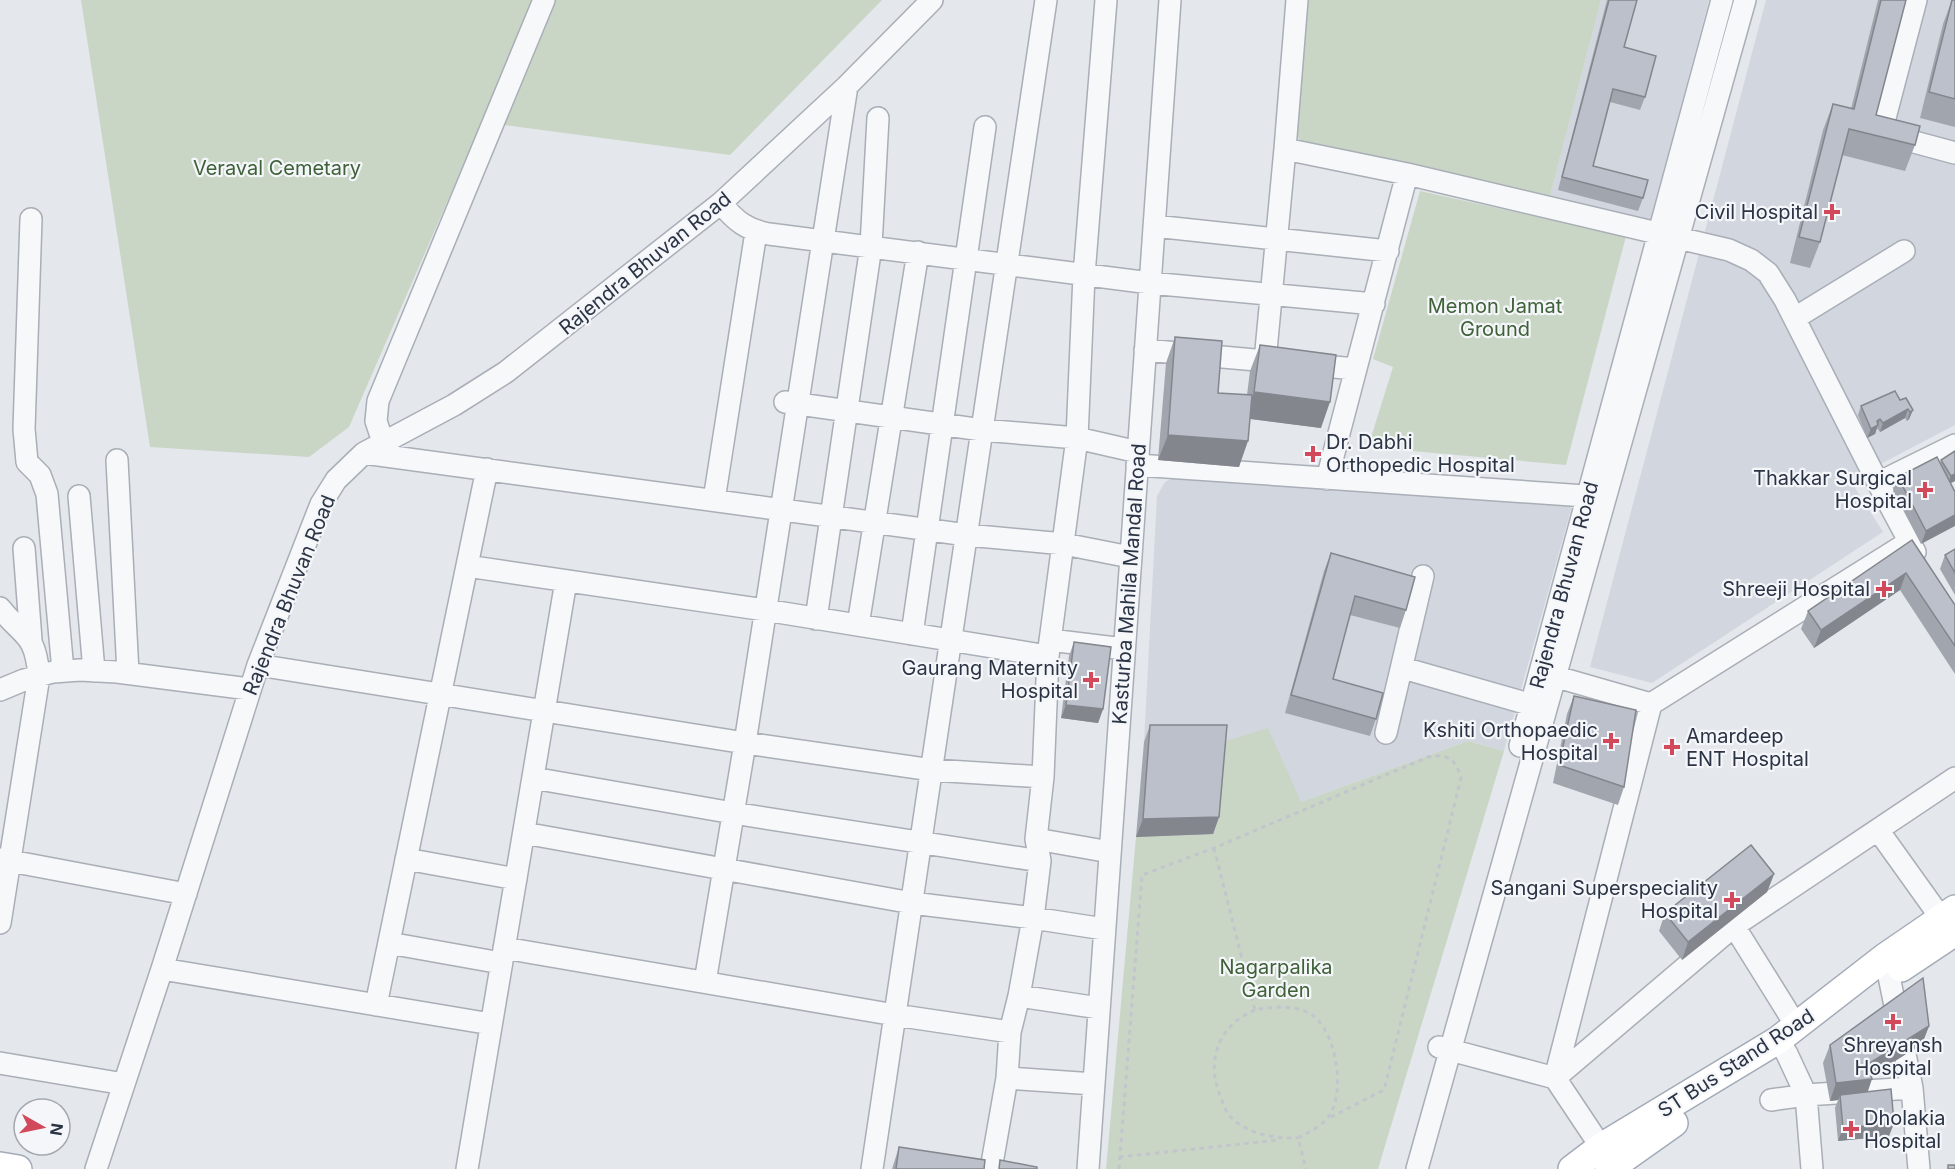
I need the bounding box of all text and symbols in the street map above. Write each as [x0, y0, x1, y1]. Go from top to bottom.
park label: Veraval Cemetary [193, 156, 361, 180]
street label: Rajendra Bhuvan Road [554, 186, 736, 340]
place label: Civil Hospital [1695, 200, 1818, 224]
marker: Civil Hospital [1823, 203, 1841, 221]
park label: Memon Jamat Ground [1428, 294, 1563, 341]
place label: Dr. Dabhi Orthopedic Hospital [1326, 430, 1515, 477]
street label: Kasturba Mahila Mandal Road [1107, 443, 1151, 725]
marker: Dr. Dabhi Orthopedic Hospital [1304, 445, 1322, 463]
place label: Thakkar Surgical Hospital [1753, 466, 1912, 513]
street label: Rajendra Bhuvan Road [1525, 479, 1603, 691]
marker: Thakkar Surgical Hospital [1916, 481, 1934, 499]
street label: Rajendra Bhuvan Road [238, 491, 340, 699]
place label: Shreeji Hospital [1722, 577, 1870, 601]
marker: Shreeji Hospital [1875, 580, 1893, 598]
place label: Gaurang Maternity Hospital [902, 656, 1078, 703]
marker: Gaurang Maternity Hospital [1082, 671, 1100, 689]
place label: Kshiti Orthopaedic Hospital [1423, 718, 1598, 765]
place label: Amardeep ENT Hospital [1686, 724, 1809, 771]
marker: Kshiti Orthopaedic Hospital [1602, 732, 1620, 750]
marker: Amardeep ENT Hospital [1663, 738, 1681, 756]
place label: Sangani Superspeciality Hospital [1490, 876, 1718, 923]
marker: Sangani Superspeciality Hospital [1723, 891, 1741, 909]
park label: Nagarpalika Garden [1219, 955, 1333, 1002]
street label: ST Bus Stand Road [1654, 1004, 1818, 1122]
marker: Shreyansh Hospital [1884, 1013, 1902, 1031]
place label: Shreyansh Hospital [1843, 1033, 1943, 1080]
north arrow [12, 1097, 72, 1157]
place label: Dholakia Hospital [1864, 1106, 1945, 1153]
marker: Dholakia Hospital [1842, 1120, 1860, 1138]
text: N [46, 1122, 68, 1137]

